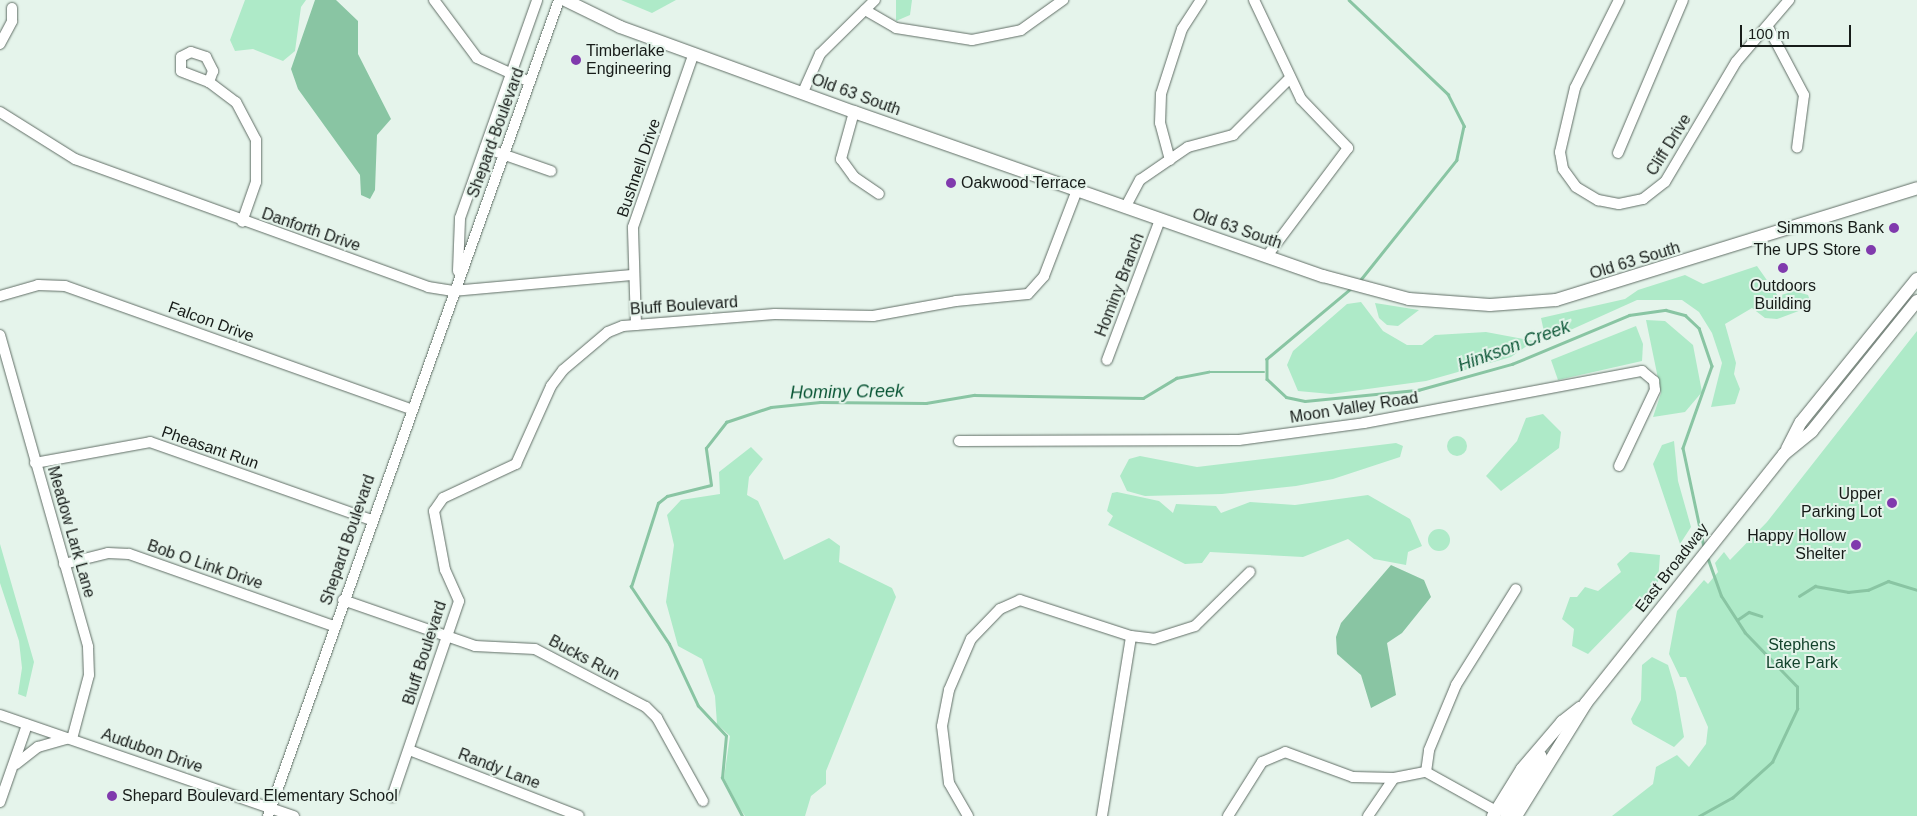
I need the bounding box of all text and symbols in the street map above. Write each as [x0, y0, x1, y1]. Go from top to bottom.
scale bar [1742, 15, 1853, 47]
text: 100 m [1748, 25, 1790, 42]
place label: Timberlake Engineering [586, 41, 671, 79]
marker: Timberlake Engineering [570, 54, 582, 66]
street label: Shepard Boulevard [464, 65, 528, 201]
street label: Old 63 South [809, 70, 903, 120]
street label: Cliff Drive [1643, 111, 1695, 179]
street label: Bushnell Drive [613, 116, 665, 220]
place label: Oakwood Terrace [961, 173, 1086, 193]
marker: Oakwood Terrace [945, 177, 957, 189]
street label: Danforth Drive [259, 204, 363, 256]
street label: Old 63 South [1190, 205, 1284, 253]
place label: Simmons Bank [1776, 218, 1884, 238]
marker: Simmons Bank [1888, 222, 1900, 234]
street label: Hominy Branch [1091, 231, 1149, 339]
street label: Old 63 South [1588, 238, 1682, 284]
place label: The UPS Store [1753, 240, 1861, 260]
marker: The UPS Store [1865, 244, 1877, 256]
marker: Outdoors Building [1777, 262, 1789, 274]
place label: Outdoors Building [1750, 276, 1816, 314]
street label: Bluff Boulevard [629, 293, 739, 319]
street label: Falcon Drive [166, 298, 256, 346]
water label: Hinkson Creek [1455, 316, 1573, 376]
water label: Hominy Creek [790, 380, 904, 404]
street label: Moon Valley Road [1289, 388, 1419, 428]
street label: Pheasant Run [159, 422, 261, 474]
street label: Meadow Lark Lane [43, 464, 99, 600]
street label: Shepard Boulevard [317, 472, 379, 608]
place label: Upper Parking Lot [1801, 484, 1882, 522]
marker: Upper Parking Lot [1886, 497, 1898, 509]
street label: East Broadway [1631, 520, 1713, 616]
place label: Happy Hollow Shelter [1747, 526, 1846, 564]
street label: Bob O Link Drive [145, 536, 265, 594]
marker: Happy Hollow Shelter [1850, 539, 1862, 551]
street label: Bluff Boulevard [399, 599, 451, 707]
street label: Bucks Run [545, 631, 623, 685]
park label: Stephens Lake Park [1766, 635, 1838, 673]
street label: Audubon Drive [99, 725, 205, 777]
street label: Randy Lane [455, 745, 543, 793]
place label: Shepard Boulevard Elementary School [122, 786, 398, 806]
marker: Shepard Boulevard Elementary School [106, 790, 118, 802]

